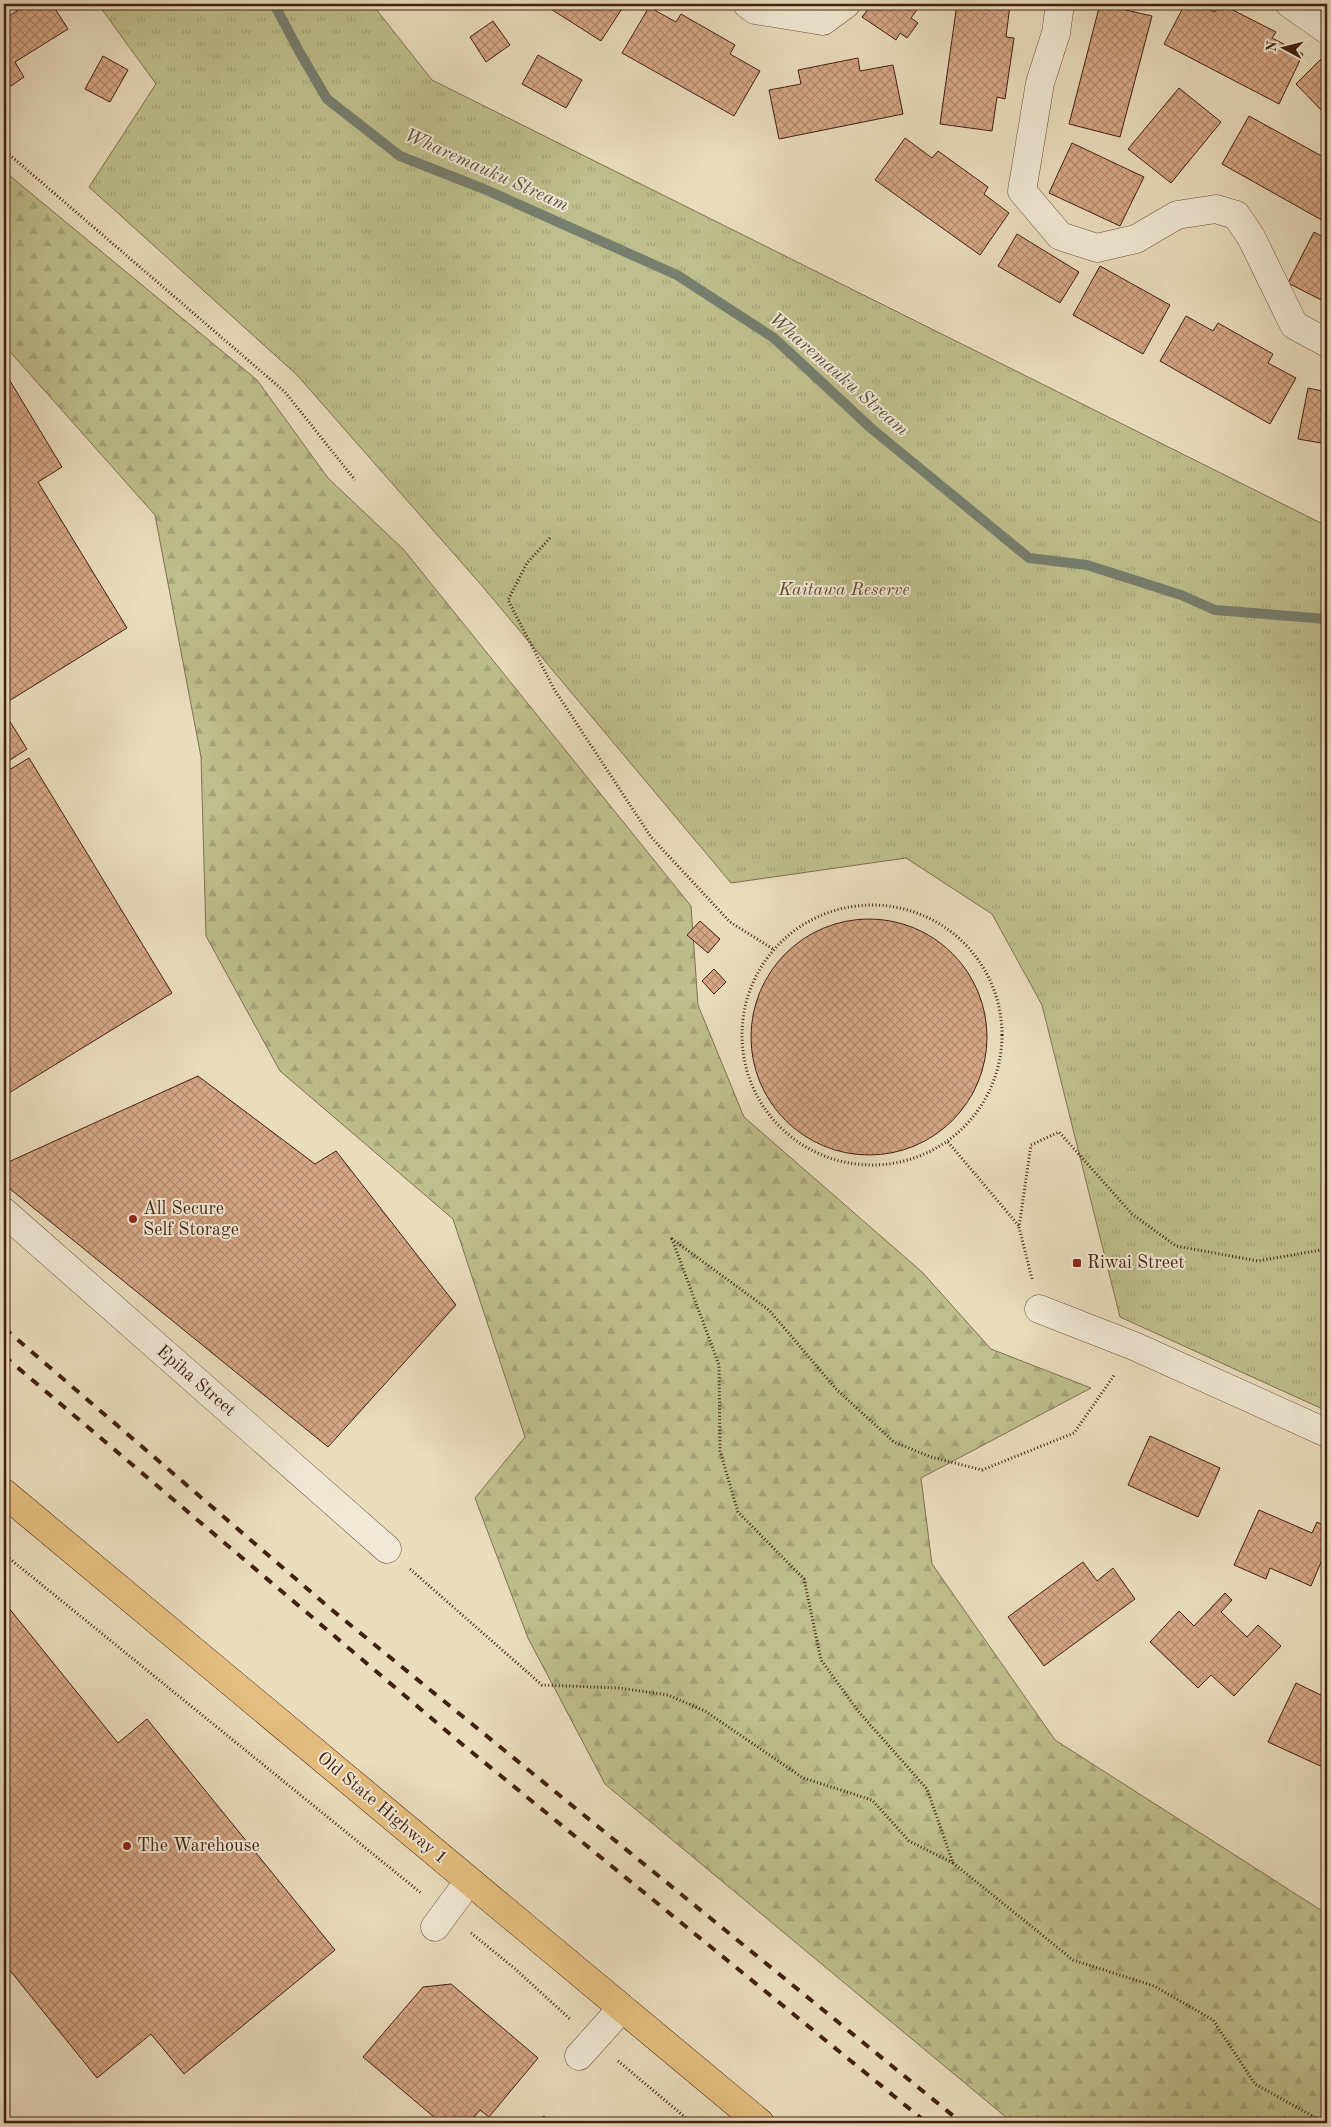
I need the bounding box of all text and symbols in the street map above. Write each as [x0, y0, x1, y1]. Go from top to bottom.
north arrow [1258, 22, 1308, 72]
text: N [1264, 40, 1280, 53]
water label: Wharemauku Stream [401, 126, 571, 216]
water label: Wharemauku Stream [765, 310, 911, 440]
park label: Kaitawa Reserve [777, 581, 910, 599]
place label: All Secure Self Storage [143, 1200, 239, 1239]
marker: All Secure Self Storage [127, 1213, 139, 1225]
place label: Riwai Street [1087, 1254, 1185, 1272]
marker: Riwai Street [1071, 1257, 1083, 1269]
street label: Epiha Street [153, 1342, 239, 1420]
street label: Old State Highway 1 [314, 1749, 450, 1867]
place label: The Warehouse [137, 1837, 260, 1855]
marker: The Warehouse [121, 1840, 133, 1852]

